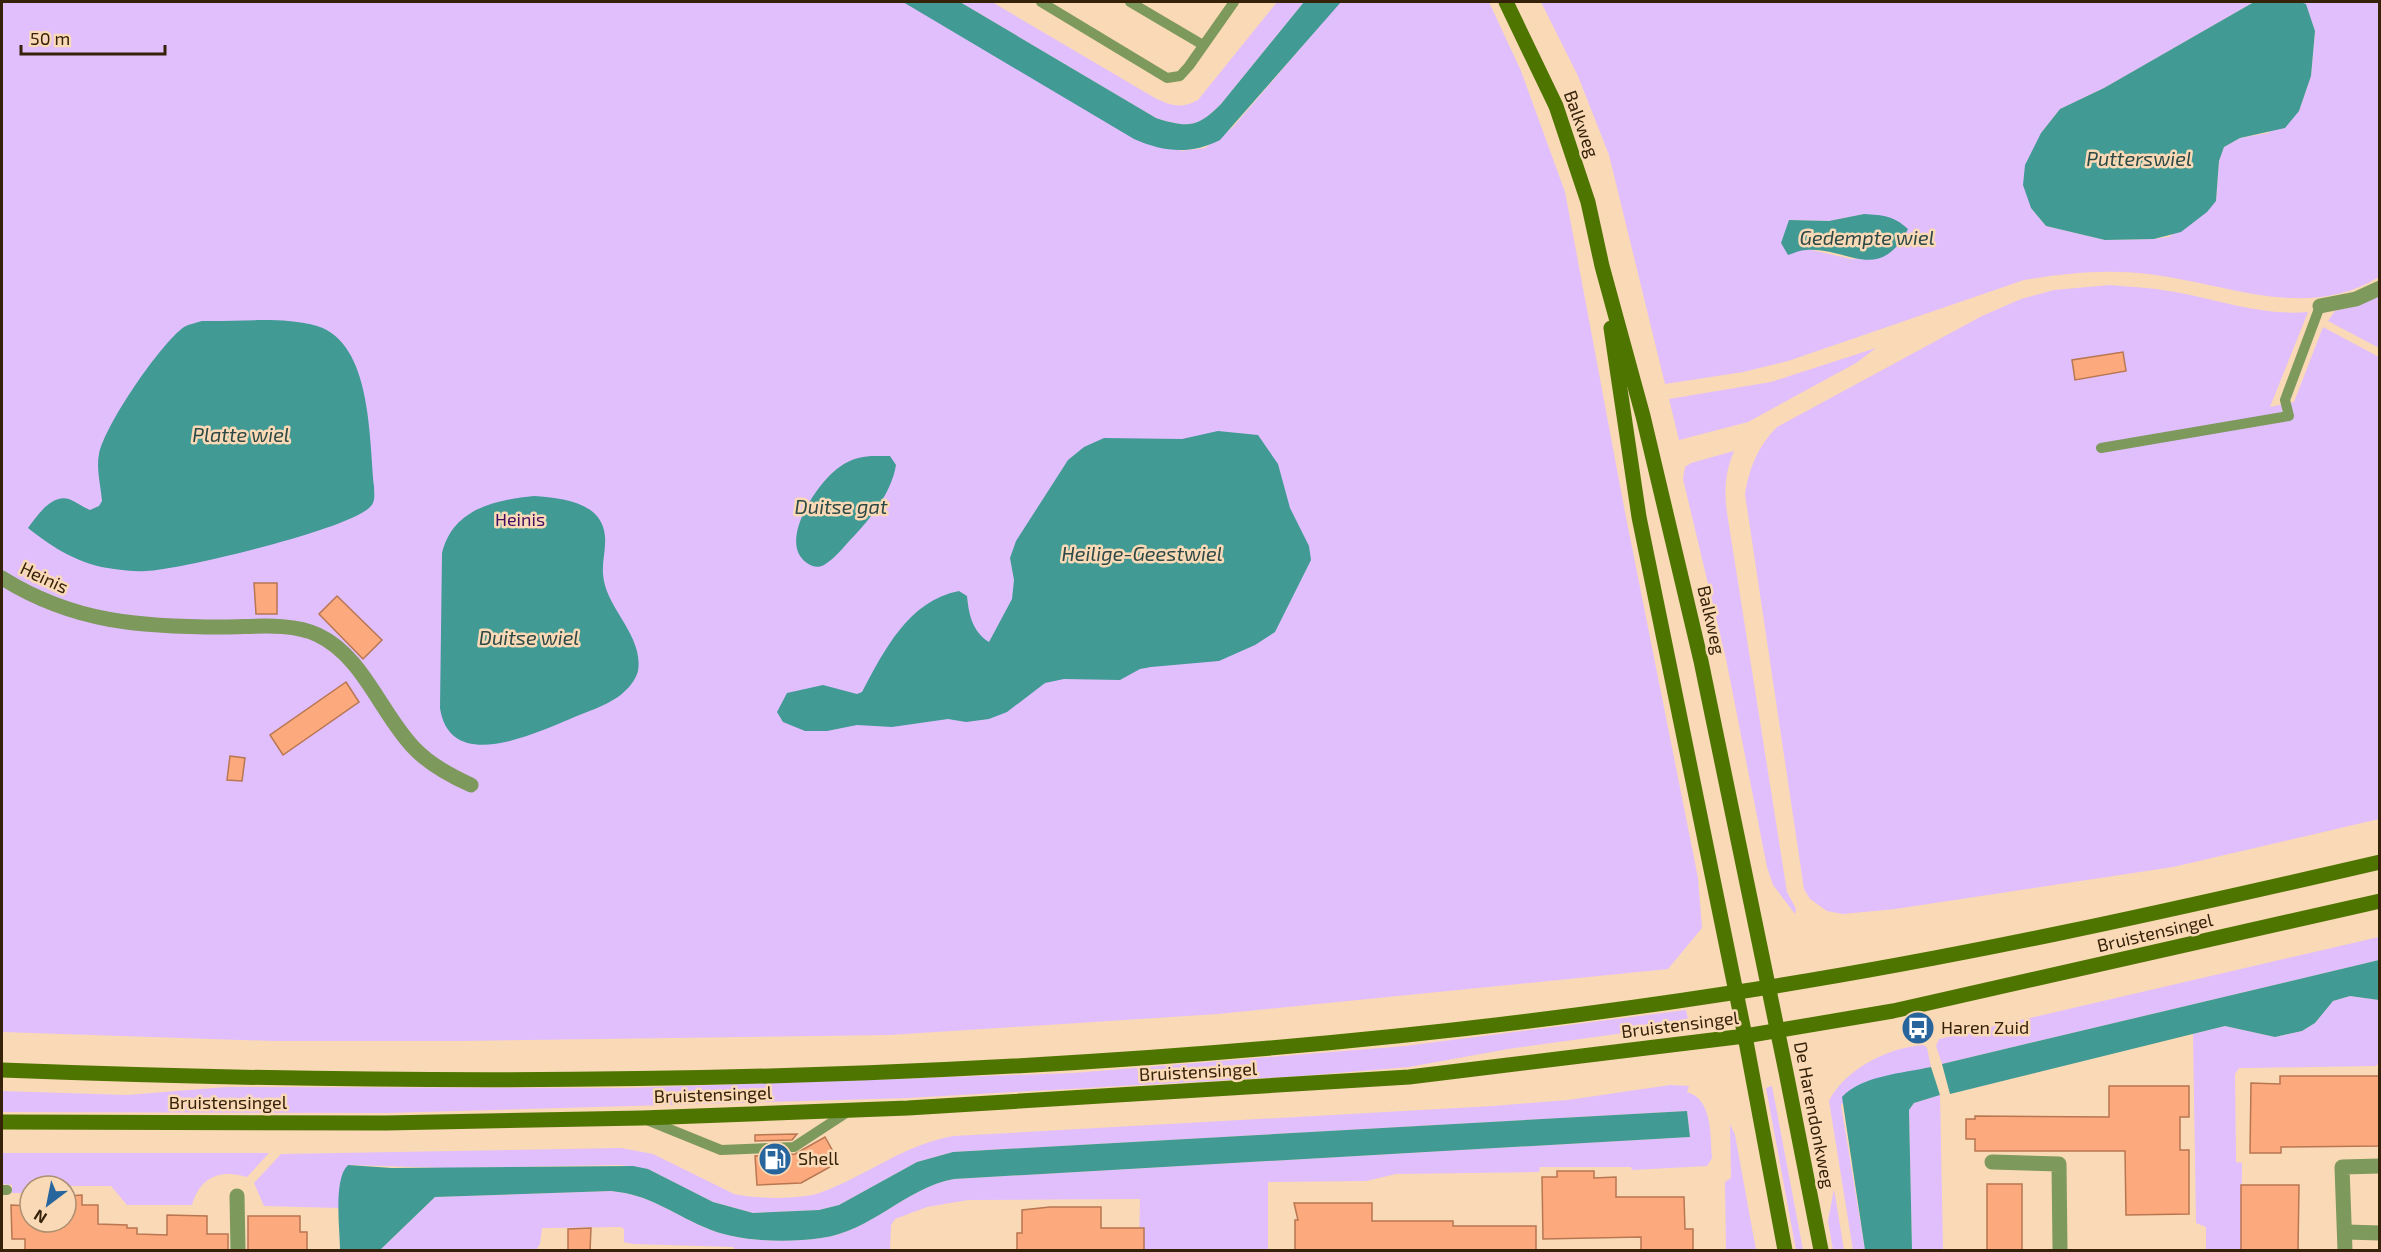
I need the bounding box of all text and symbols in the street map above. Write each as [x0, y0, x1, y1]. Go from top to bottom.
scale bar [21, 18, 165, 56]
text: 50 m [30, 27, 70, 49]
street label: Balkweg [1560, 87, 1604, 160]
water label: Putterswiel [2086, 146, 2192, 170]
water label: Gedempte wiel [1799, 225, 1935, 249]
water label: Platte wiel [192, 422, 290, 446]
water label: Duitse gat [795, 494, 888, 518]
park label: Heinis [495, 508, 545, 530]
water label: Heilige-Geestwiel [1061, 541, 1223, 565]
street label: Heinis [17, 557, 72, 598]
street label: Balkweg [1693, 583, 1731, 656]
water label: Duitse wiel [479, 625, 579, 649]
street label: Bruistensingel [2095, 908, 2216, 956]
street label: Bruistensingel [1620, 1006, 1741, 1042]
bus stop icon: Haren Zuid [1900, 1010, 1936, 1046]
place label: Haren Zuid [1941, 1016, 2029, 1038]
street label: De Harendonkweg [1790, 1039, 1840, 1190]
street label: Bruistensingel [1138, 1057, 1258, 1085]
street label: Bruistensingel [653, 1081, 773, 1107]
street label: Bruistensingel [169, 1091, 288, 1113]
fuel station icon: Shell [757, 1141, 793, 1177]
place label: Shell [798, 1147, 840, 1169]
north arrow [18, 1174, 78, 1234]
text: N [30, 1206, 50, 1228]

